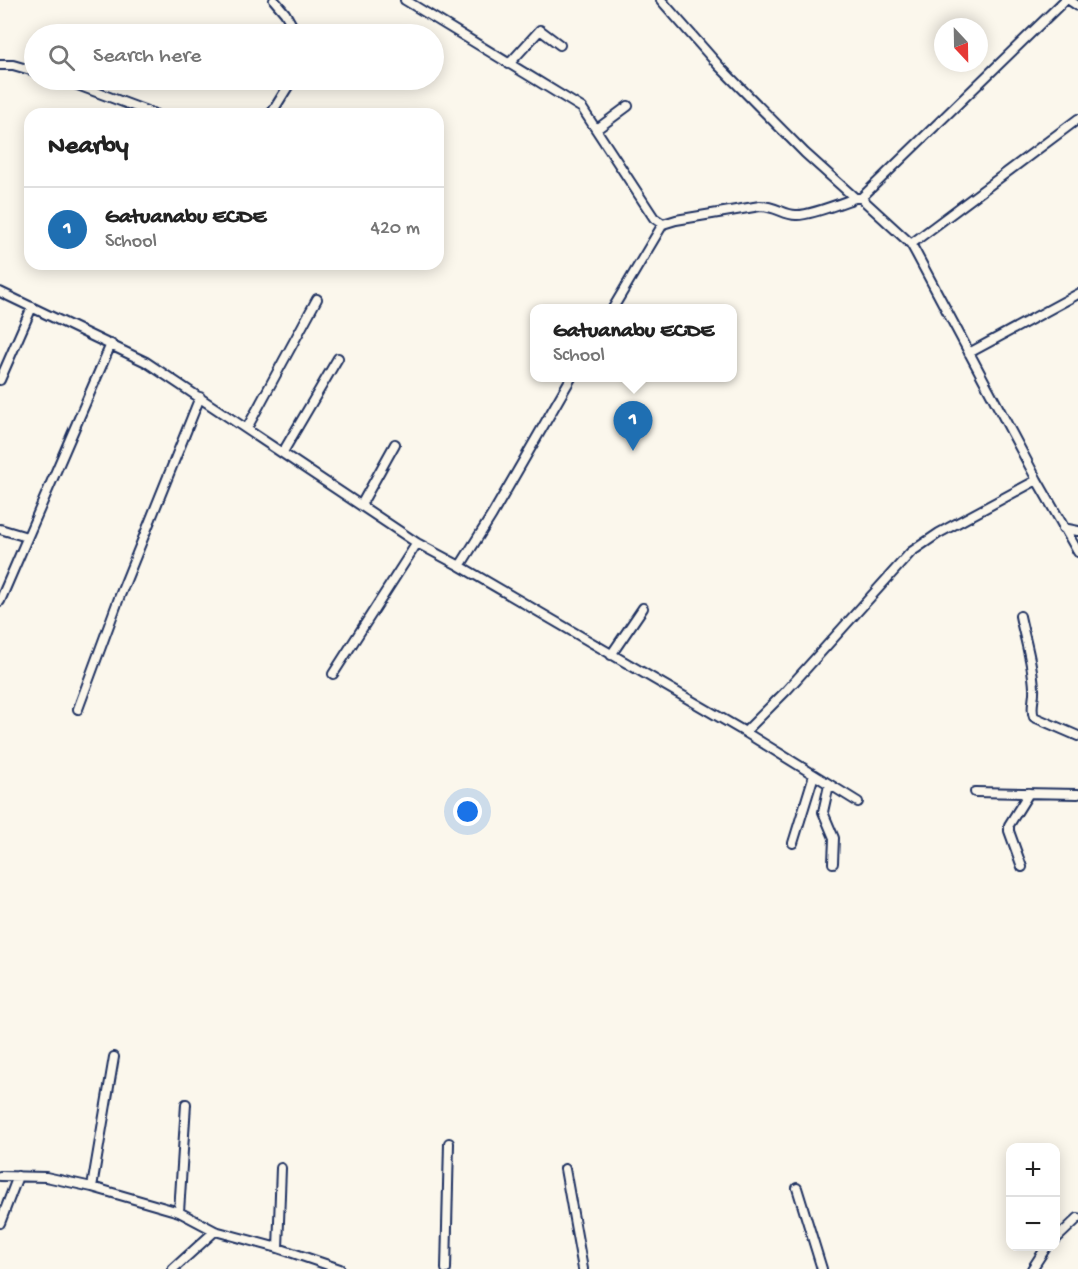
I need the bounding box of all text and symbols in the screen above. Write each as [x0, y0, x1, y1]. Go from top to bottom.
north arrow [934, 18, 988, 72]
search box [24, 24, 444, 90]
icon: search [45, 41, 78, 74]
text: Search here [93, 44, 201, 70]
text: Nearby [48, 132, 129, 163]
text: Gatuanabu ECDE [105, 205, 266, 231]
text: 1 [63, 218, 72, 241]
text: 420 m [370, 218, 420, 241]
text: School [105, 231, 157, 254]
popup [530, 304, 737, 382]
text: Gatuanabu ECDE [553, 319, 714, 345]
text: School [553, 345, 605, 368]
pin: 1 [614, 402, 652, 451]
your location [453, 797, 482, 826]
map controls [1006, 1143, 1060, 1251]
button: + [1006, 1143, 1060, 1197]
button: − [1006, 1197, 1060, 1251]

